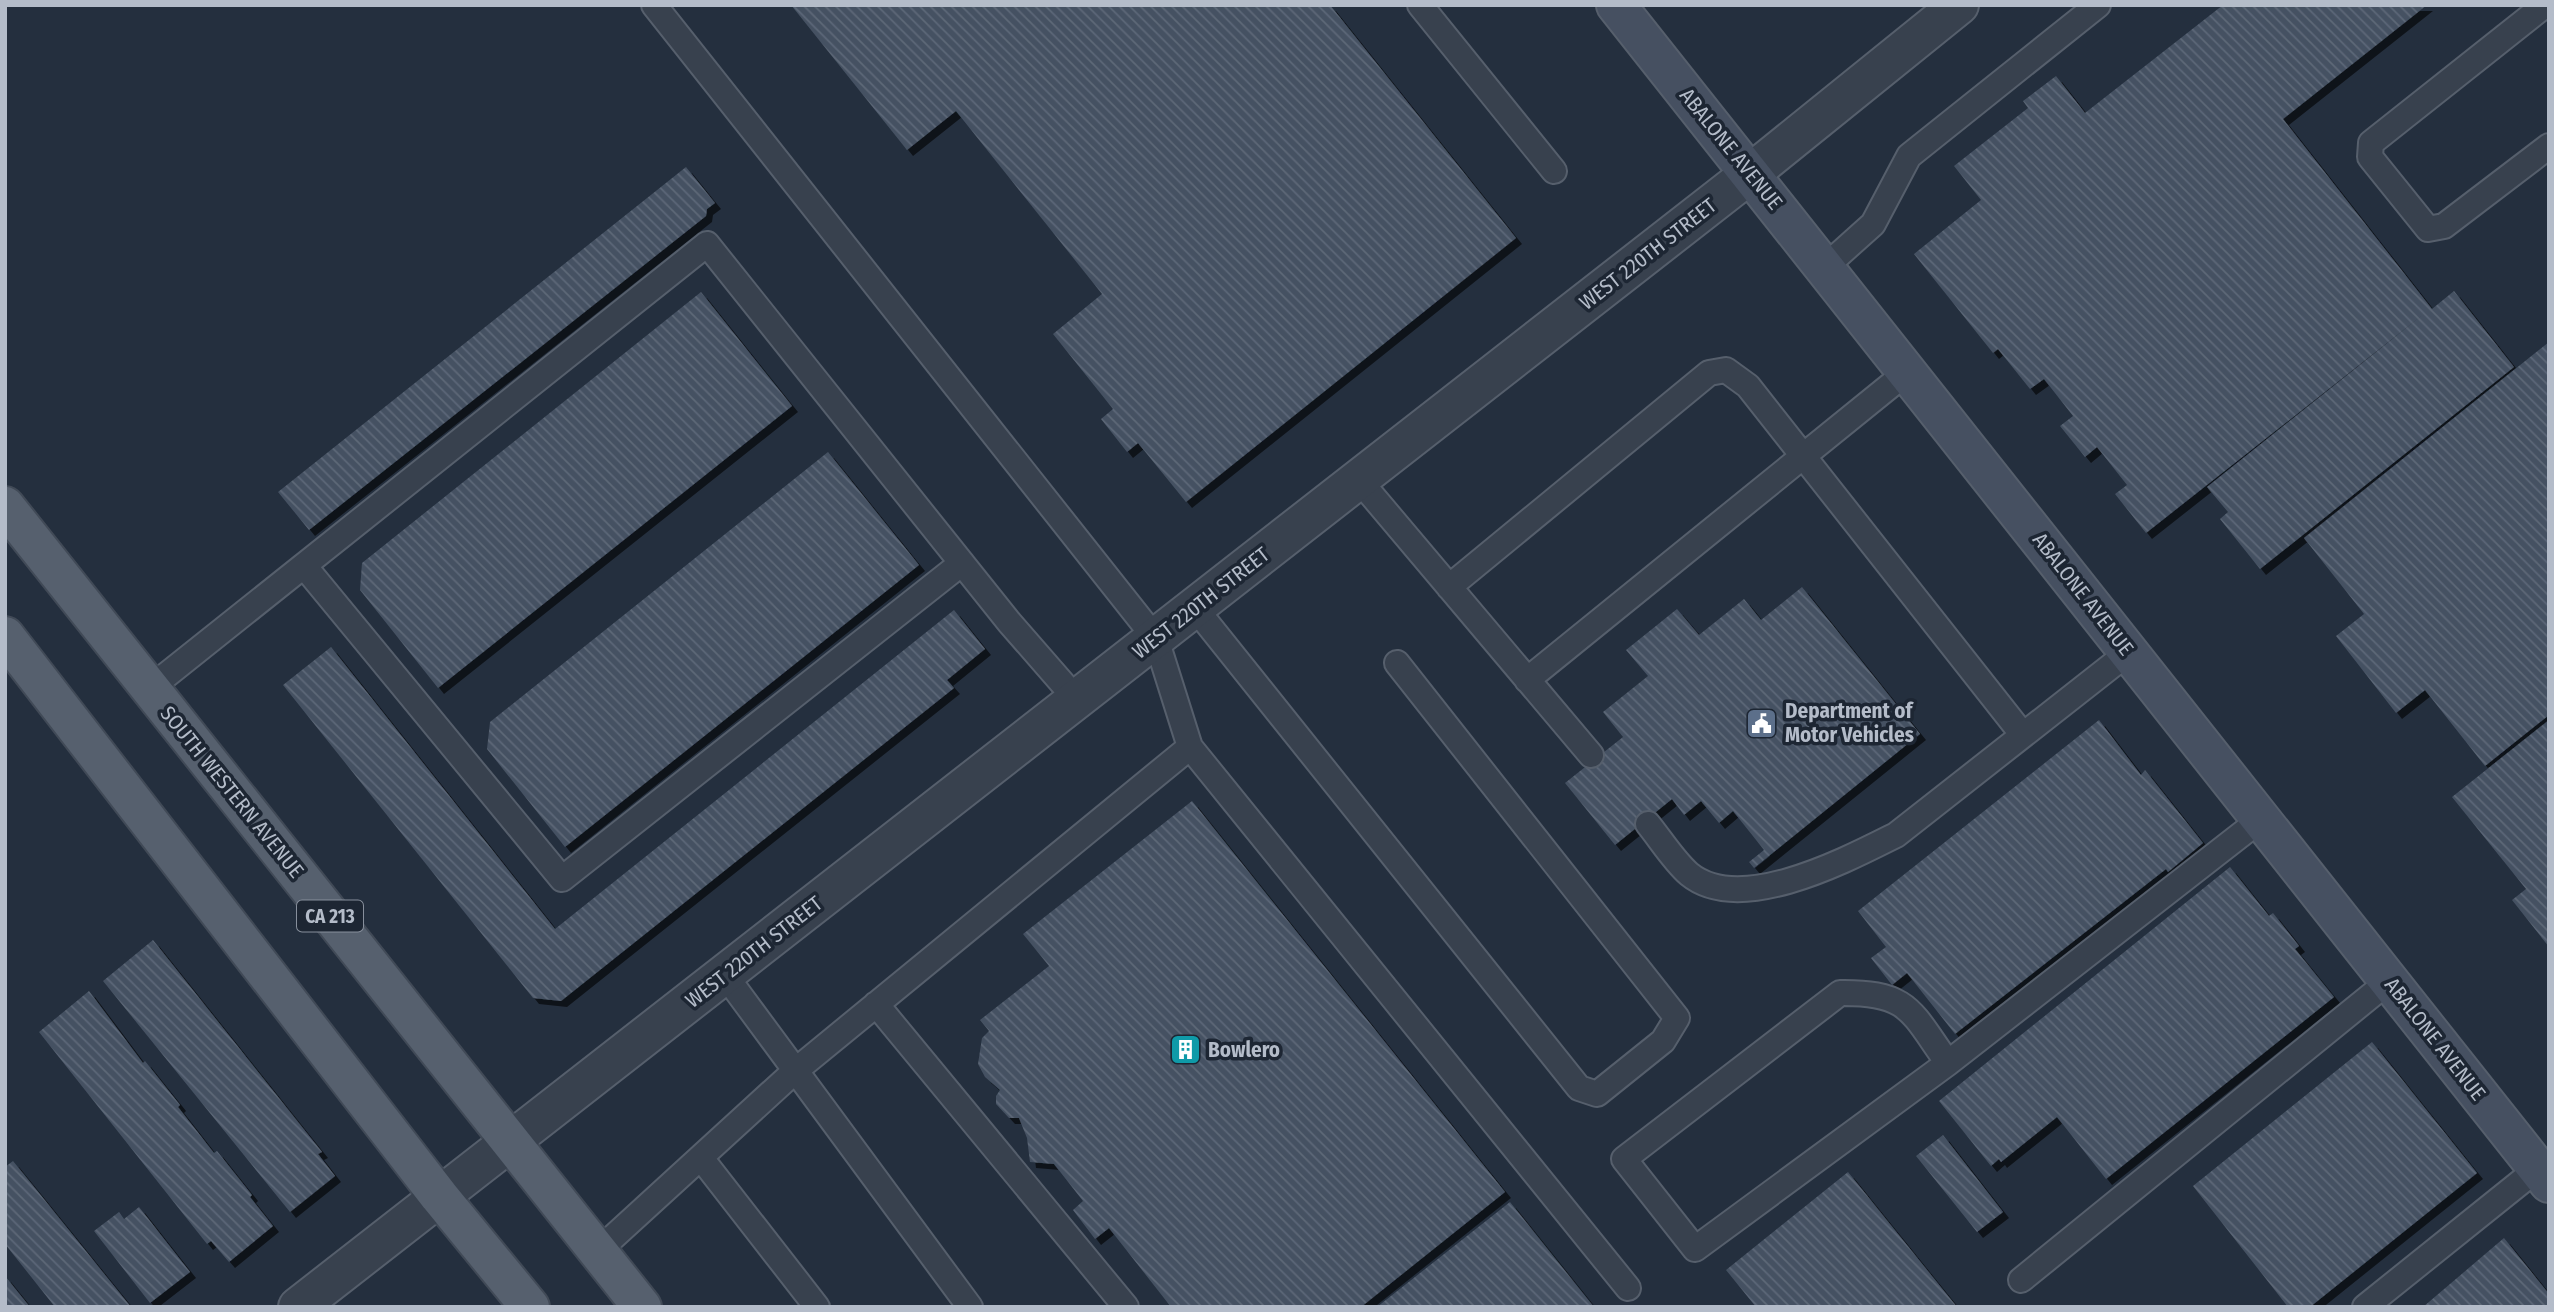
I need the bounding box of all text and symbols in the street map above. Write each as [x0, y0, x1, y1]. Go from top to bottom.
street label: ABALONE AVENUE [1674, 83, 1788, 215]
street label: WEST 220TH STREET [1574, 192, 1722, 316]
street label: ABALONE AVENUE [2027, 527, 2139, 661]
street label: WEST 220TH STREET [1127, 541, 1275, 665]
place label: Department of Motor Vehicles [1785, 698, 1915, 748]
street label: SOUTH WESTERN AVENUE [155, 701, 309, 883]
public building icon: Department of Motor Vehicles [1745, 706, 1779, 740]
street label: WEST 220TH STREET [680, 890, 828, 1014]
road number: CA 213 [297, 900, 363, 932]
street label: ABALONE AVENUE [2379, 972, 2491, 1106]
building icon: Bowlero [1168, 1033, 1202, 1067]
place label: Bowlero [1208, 1037, 1280, 1063]

